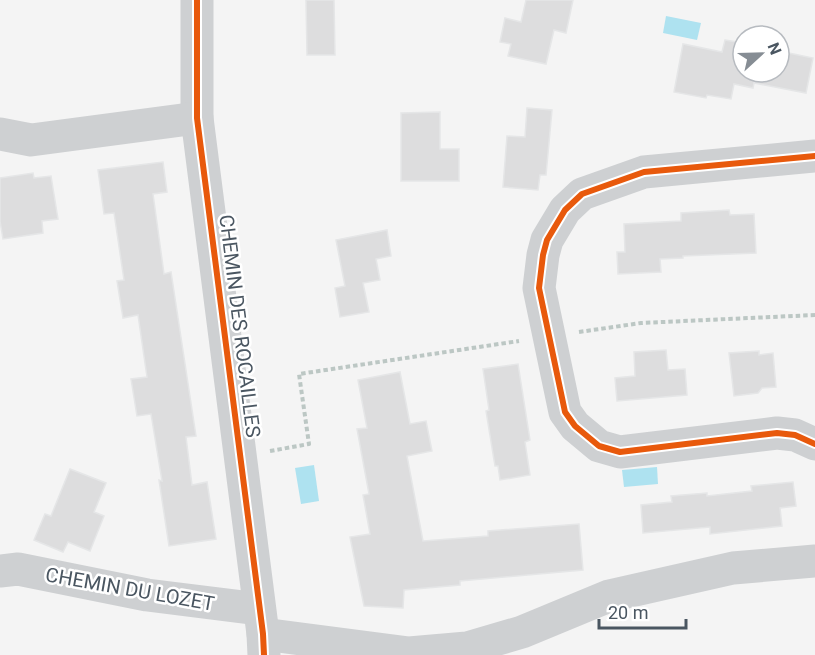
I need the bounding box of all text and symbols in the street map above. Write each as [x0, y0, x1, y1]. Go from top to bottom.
north arrow [731, 24, 791, 84]
text: N [764, 40, 785, 57]
street label: CHEMIN DES ROCAILLES [214, 213, 266, 439]
street label: CHEMIN DU LOZET [44, 562, 216, 616]
scale bar [599, 592, 686, 630]
text: 20 m [608, 602, 648, 623]

